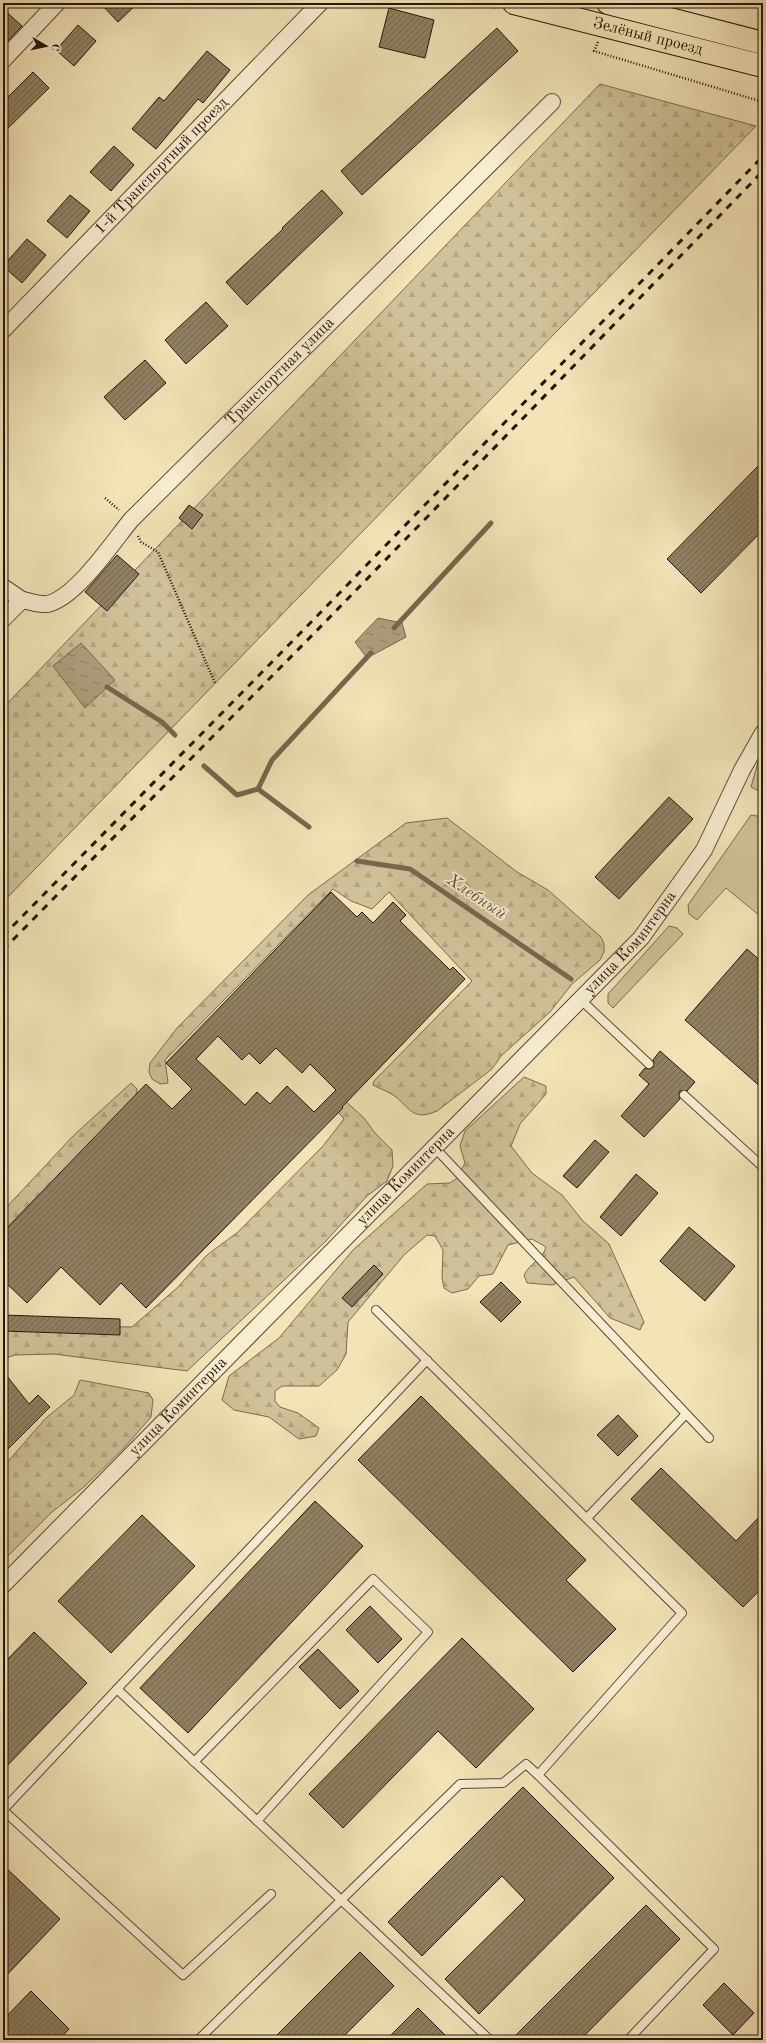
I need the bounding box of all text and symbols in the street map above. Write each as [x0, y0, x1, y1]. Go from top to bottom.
street label: Зелёный проезд [591, 15, 704, 58]
north arrow [26, 26, 66, 66]
text: С [48, 43, 60, 52]
street label: 1-й Транспортный проезд [92, 95, 232, 238]
street label: Транспортная улица [223, 315, 338, 429]
water label: Хлебный [443, 871, 510, 923]
street label: улица Коминтерна [582, 888, 680, 998]
street label: улица Коминтерна [354, 1124, 458, 1229]
street label: улица Коминтерна [127, 1354, 230, 1459]

